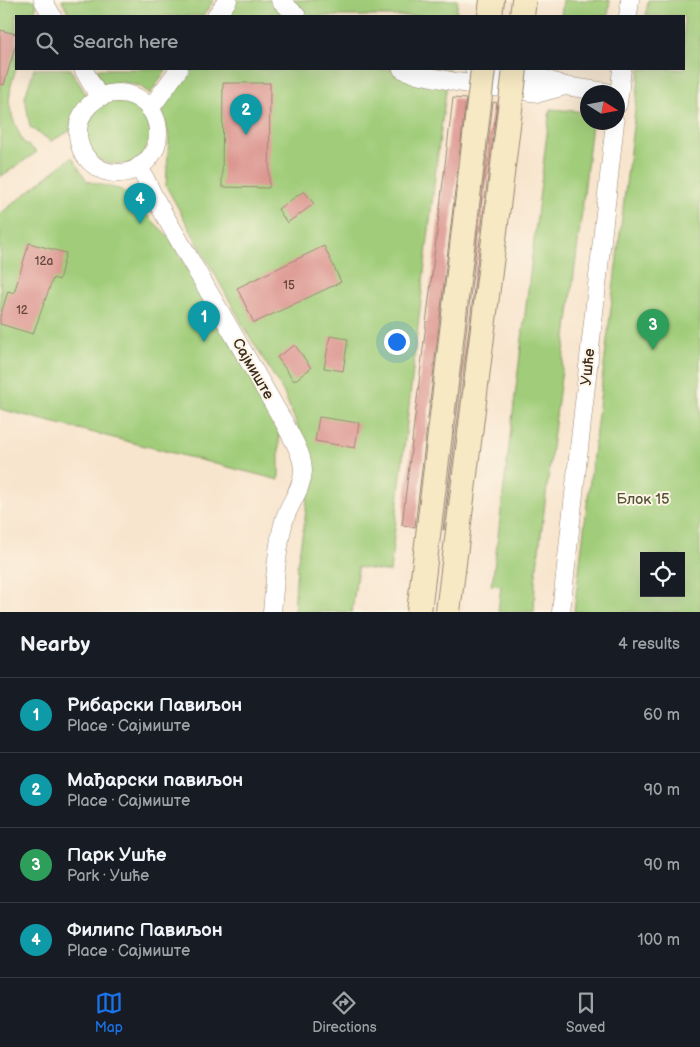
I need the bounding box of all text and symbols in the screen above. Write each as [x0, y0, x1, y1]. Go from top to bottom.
search box [15, 15, 685, 70]
icon: search [33, 29, 61, 57]
text: Search here [73, 31, 178, 54]
north arrow [580, 85, 625, 130]
pin: 2 [230, 94, 262, 135]
pin: 4 [124, 183, 156, 224]
house number: 12a [35, 254, 53, 269]
house number: 15 [283, 278, 295, 293]
pin: 1 [188, 301, 220, 342]
house number: 12 [16, 303, 28, 318]
pin: 3 [637, 309, 669, 350]
your location [384, 329, 410, 355]
street label: Сајмиште [228, 335, 278, 403]
street label: Ушће [577, 348, 599, 386]
park label: Блок 15 [616, 490, 670, 509]
map controls [640, 552, 685, 597]
button: locate [640, 552, 685, 597]
text: Nearby [20, 632, 90, 657]
text: 4 results [618, 635, 680, 654]
text: Рибарски Павиљон [67, 694, 242, 717]
text: 1 [33, 706, 39, 725]
text: 60 m [643, 706, 680, 725]
text: Place · Сајмиште [67, 717, 190, 736]
text: Мађарски павиљон [67, 769, 243, 792]
text: 2 [31, 781, 41, 800]
text: 90 m [644, 781, 680, 800]
text: Place · Сајмиште [67, 792, 190, 811]
text: Парк Ушће [67, 844, 167, 867]
text: 3 [31, 856, 41, 875]
text: 90 m [644, 856, 680, 875]
text: Park · Ушће [67, 867, 149, 886]
text: Филипс Павиљон [67, 919, 223, 942]
text: 4 [31, 931, 41, 950]
text: 100 m [637, 931, 680, 950]
text: Place · Сајмиште [67, 942, 190, 961]
tab: Map [95, 989, 123, 1036]
tab: Directions [312, 989, 377, 1036]
tab: Saved [566, 989, 605, 1036]

